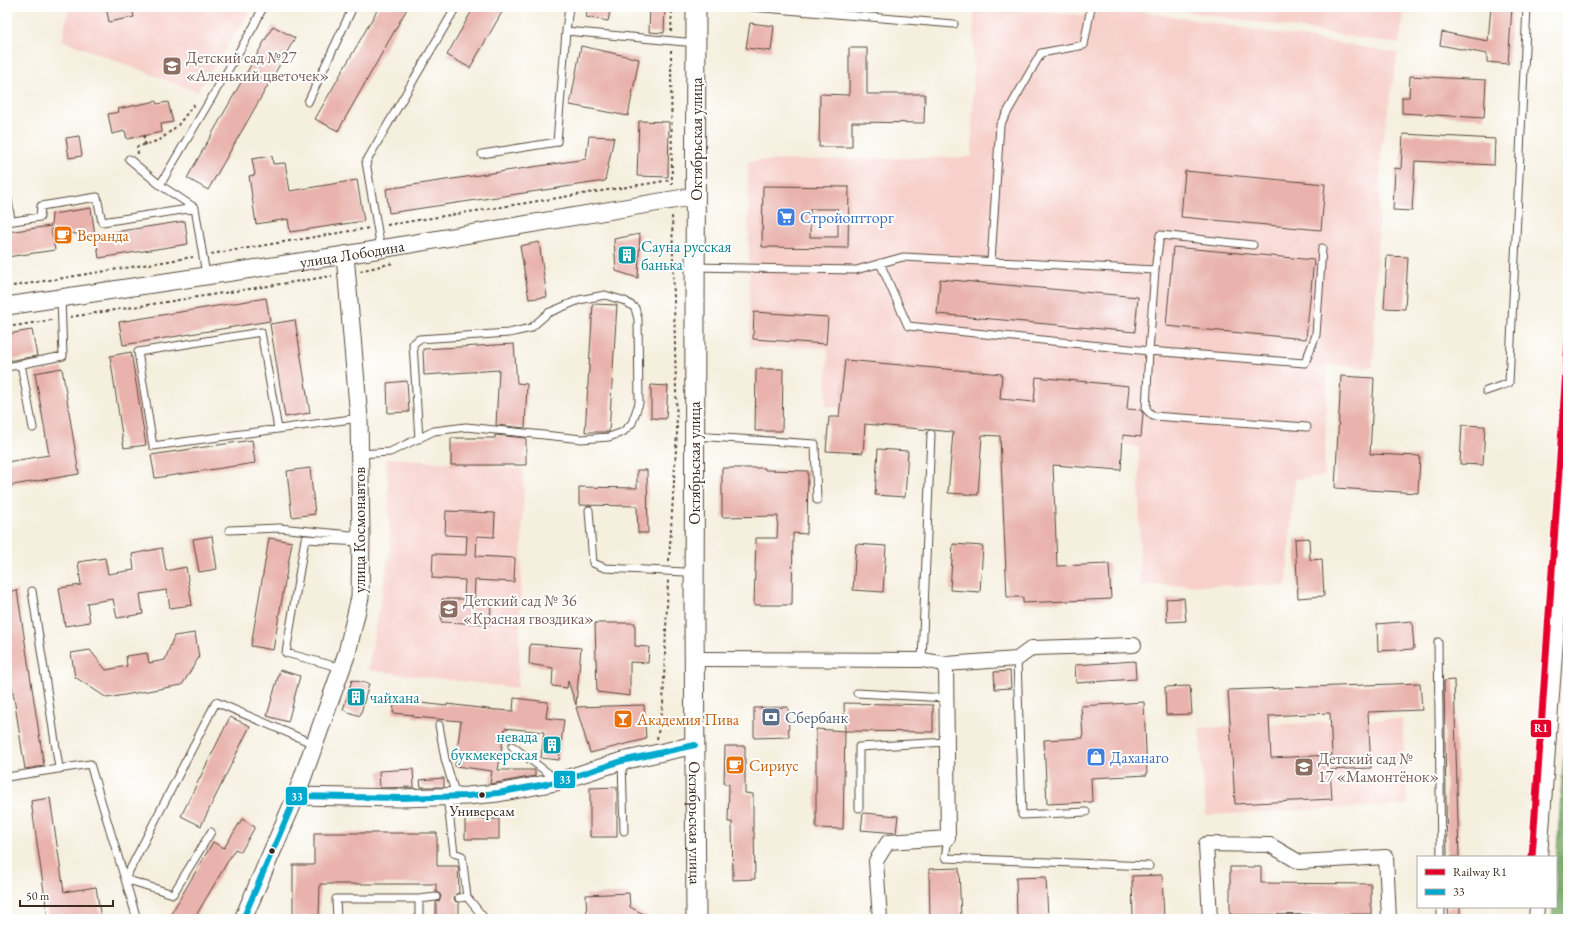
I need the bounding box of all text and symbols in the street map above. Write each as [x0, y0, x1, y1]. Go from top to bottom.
place label: Детский сад №27 «Аленький цветочек» [186, 47, 329, 86]
school or university icon: Детский сад №27 «Аленький цветочек» [161, 55, 183, 77]
street label: Октябрьская улица [686, 77, 707, 201]
supermarket icon: Стройоптторг [775, 206, 797, 228]
place label: Стройоптторг [800, 207, 894, 228]
cafe icon: Веранда [52, 224, 74, 246]
place label: Веранда [77, 225, 130, 246]
street label: улица Лободина [298, 235, 406, 272]
place label: Сауна русская банька [641, 236, 731, 275]
building icon: Сауна русская банька [616, 244, 638, 266]
street label: Октябрьская улица [684, 401, 705, 525]
street label: улица Космонавтов [349, 467, 370, 593]
place label: Детский сад № 36 «Красная гвоздика» [463, 590, 594, 629]
school or university icon: Детский сад № 36 «Красная гвоздика» [438, 598, 460, 620]
building icon: чайхана [345, 686, 367, 708]
place label: чайхана [370, 687, 420, 708]
bank icon: Сбербанк [760, 706, 782, 728]
place label: Сбербанк [785, 707, 848, 728]
bar icon: Академия Пива [612, 708, 634, 730]
place label: Академия Пива [636, 709, 740, 730]
line badge: R1 [1530, 719, 1552, 738]
text: R1 [1534, 721, 1548, 735]
place label: невада букмекерская [451, 726, 539, 765]
building icon: невада букмекерская [541, 734, 563, 756]
shop icon: Даханаго [1085, 746, 1107, 768]
place label: Даханаго [1110, 747, 1169, 768]
place label: Детский сад № 17 «Мамонтёнок» [1318, 748, 1439, 787]
cafe icon: Сириус [724, 754, 746, 776]
place label: Сириус [749, 755, 799, 776]
school or university icon: Детский сад № 17 «Мамонтёнок» [1293, 756, 1315, 778]
street label: Октябрьская улица [684, 761, 706, 885]
line badge: 33 [553, 770, 576, 789]
text: 33 [559, 772, 571, 786]
line badge: 33 [285, 786, 308, 806]
text: 33 [291, 789, 303, 803]
marker: Универсам [477, 790, 487, 800]
place label: Универсам [448, 801, 515, 820]
unlabelled marker [267, 846, 277, 856]
legend [1417, 856, 1557, 908]
text: Railway R1 [1453, 864, 1507, 880]
scale bar [20, 882, 113, 908]
text: 33 [1453, 884, 1465, 900]
text: 50 m [26, 888, 50, 904]

